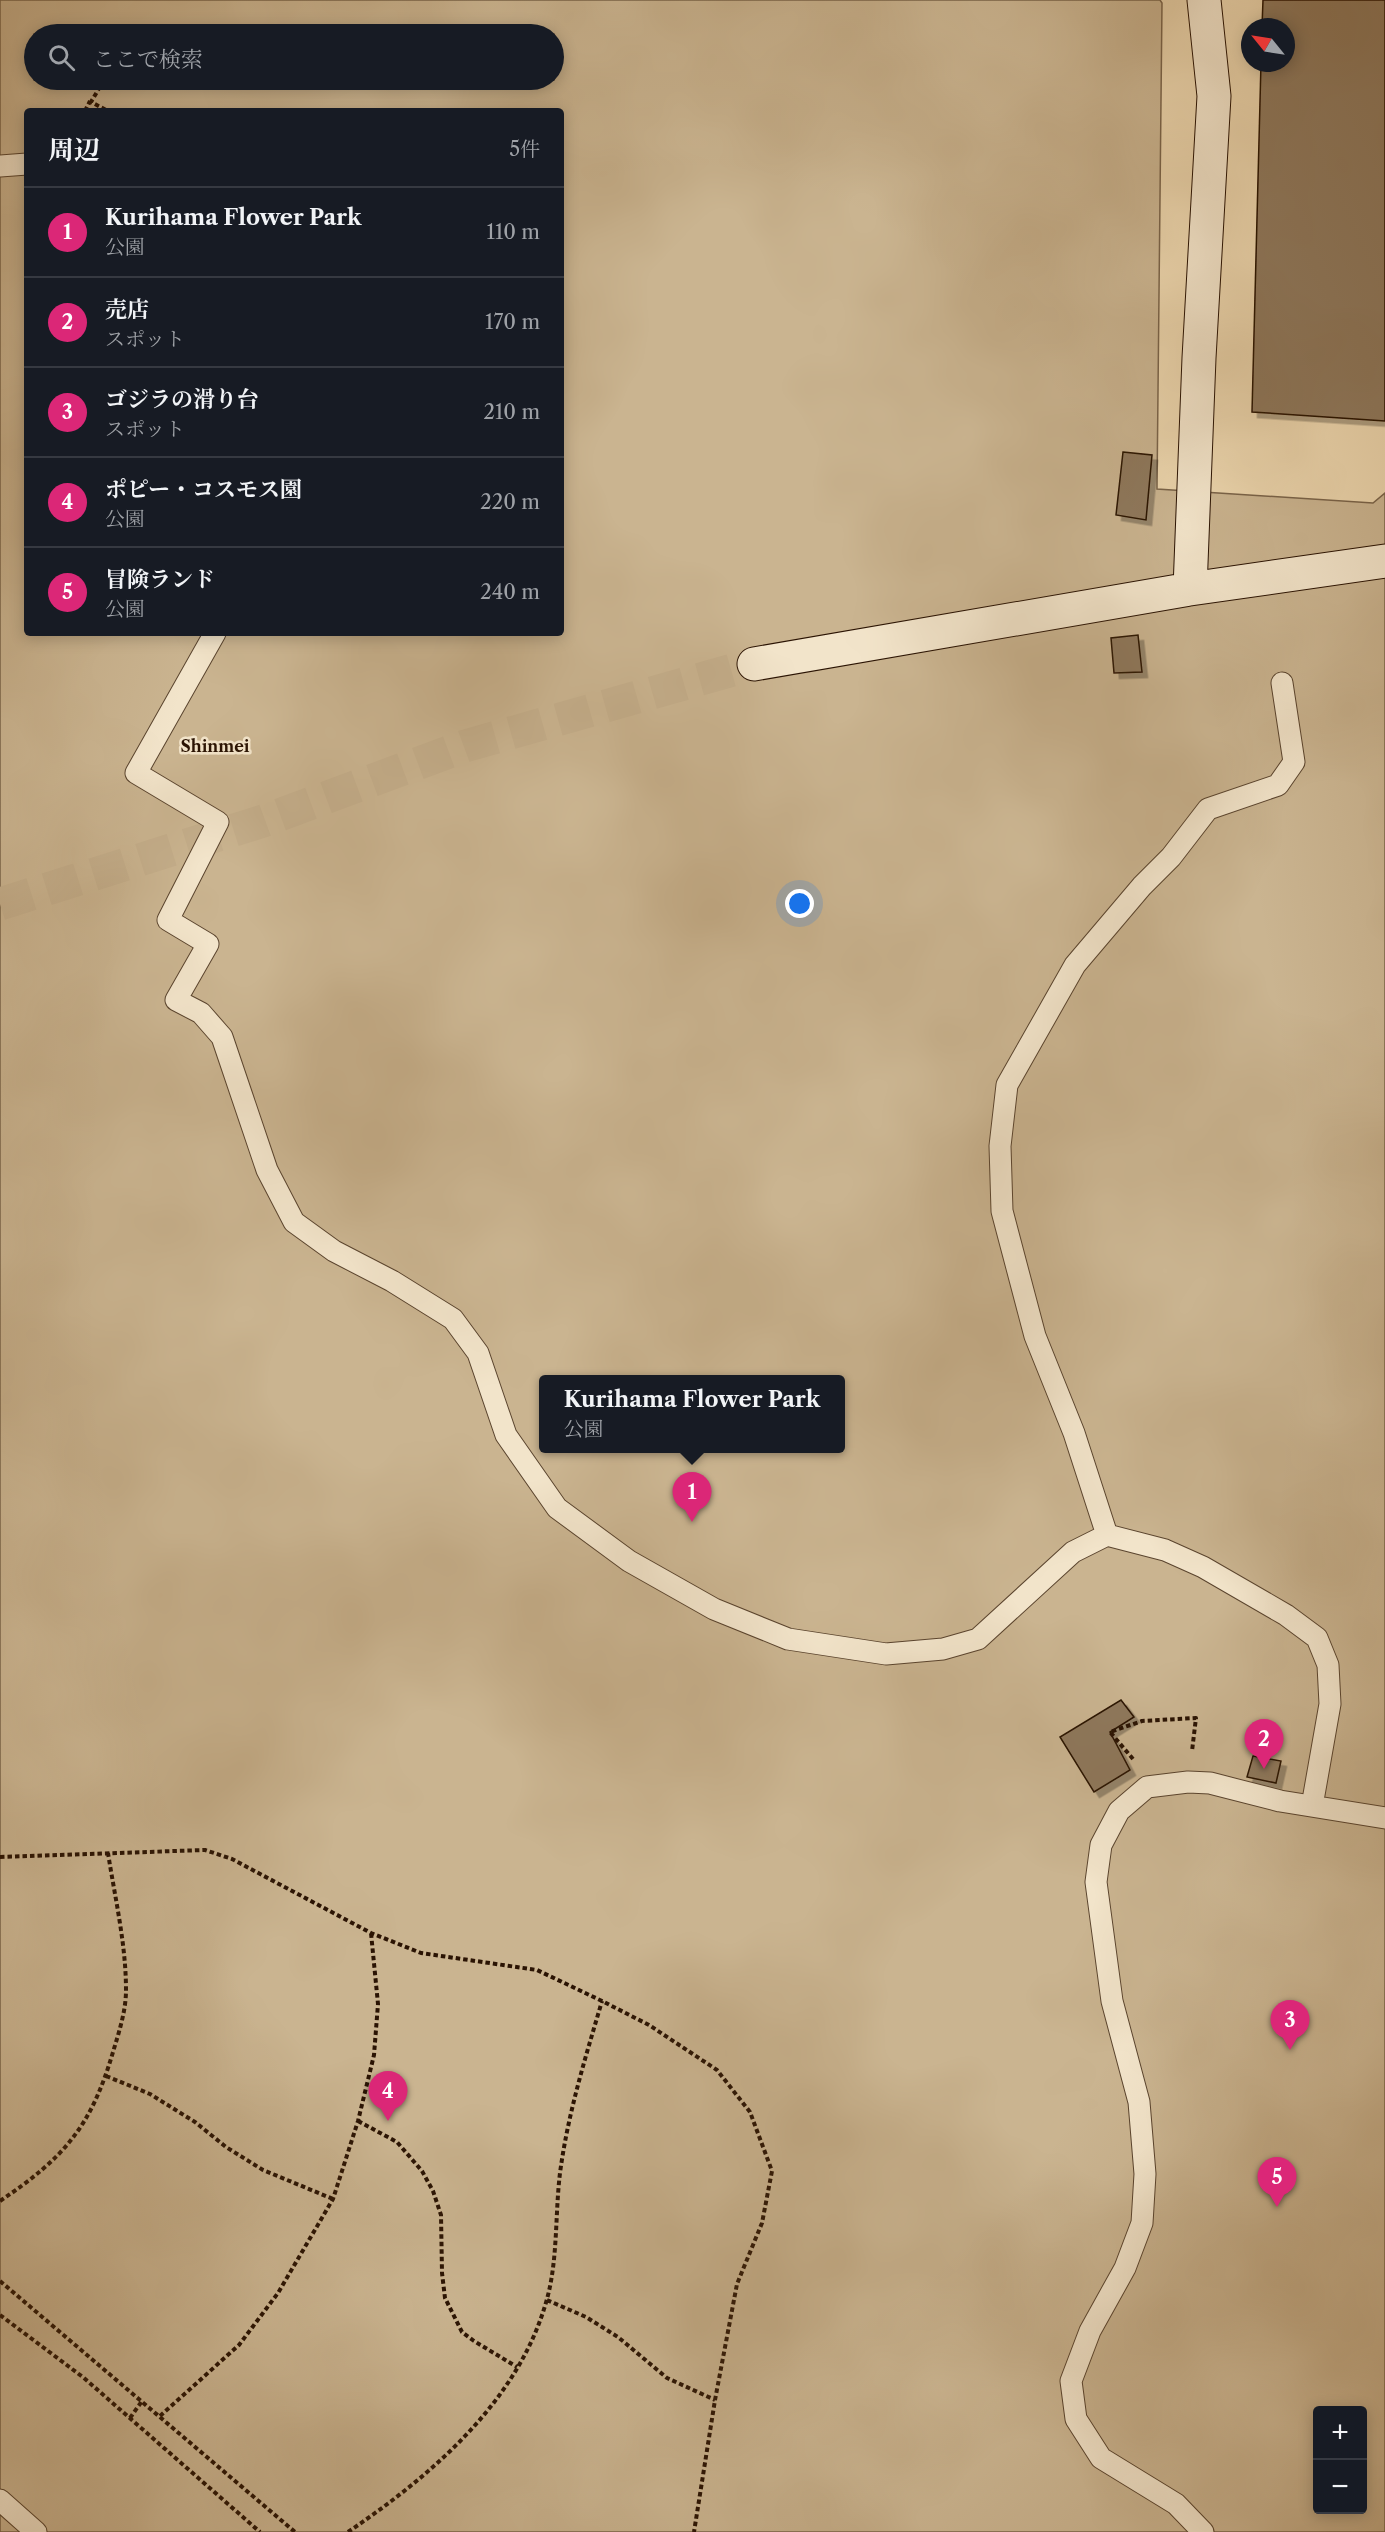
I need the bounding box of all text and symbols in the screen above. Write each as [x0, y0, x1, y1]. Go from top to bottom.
north arrow [1241, 18, 1295, 72]
search box [24, 24, 564, 90]
icon: search [45, 41, 78, 74]
text: ここで検索 [93, 46, 203, 73]
text: 周辺 [48, 134, 100, 166]
text: 5件 [509, 137, 540, 161]
text: Kurihama Flower Park [105, 204, 362, 231]
text: 1 [63, 220, 72, 244]
text: 110 m [487, 220, 540, 244]
text: 公園 [105, 235, 145, 259]
text: 売店 [105, 296, 149, 323]
text: 2 [62, 310, 73, 334]
text: 170 m [485, 310, 540, 334]
text: スポット [105, 327, 185, 351]
text: ゴジラの滑り台 [105, 386, 259, 413]
text: 3 [62, 400, 73, 424]
text: 210 m [483, 400, 540, 424]
text: スポット [105, 417, 185, 441]
text: ポピー・コスモス園 [105, 476, 302, 503]
text: 4 [62, 490, 73, 514]
text: 220 m [480, 490, 540, 514]
text: 公園 [105, 507, 145, 531]
text: 冒険ランド [105, 566, 215, 593]
text: 5 [62, 580, 73, 604]
text: 240 m [480, 580, 540, 604]
text: 公園 [105, 597, 145, 621]
district label: Shinmei [180, 736, 250, 756]
your location [785, 889, 814, 918]
popup [539, 1375, 845, 1453]
text: Kurihama Flower Park [564, 1386, 820, 1413]
text: 公園 [564, 1417, 604, 1441]
pin: 1 [672, 1472, 712, 1522]
pin: 2 [1244, 1720, 1284, 1769]
pin: 3 [1270, 2000, 1310, 2050]
pin: 4 [368, 2072, 408, 2121]
pin: 5 [1258, 2158, 1296, 2207]
map controls [1313, 2406, 1367, 2514]
button: + [1313, 2406, 1367, 2460]
button: − [1313, 2460, 1367, 2514]

